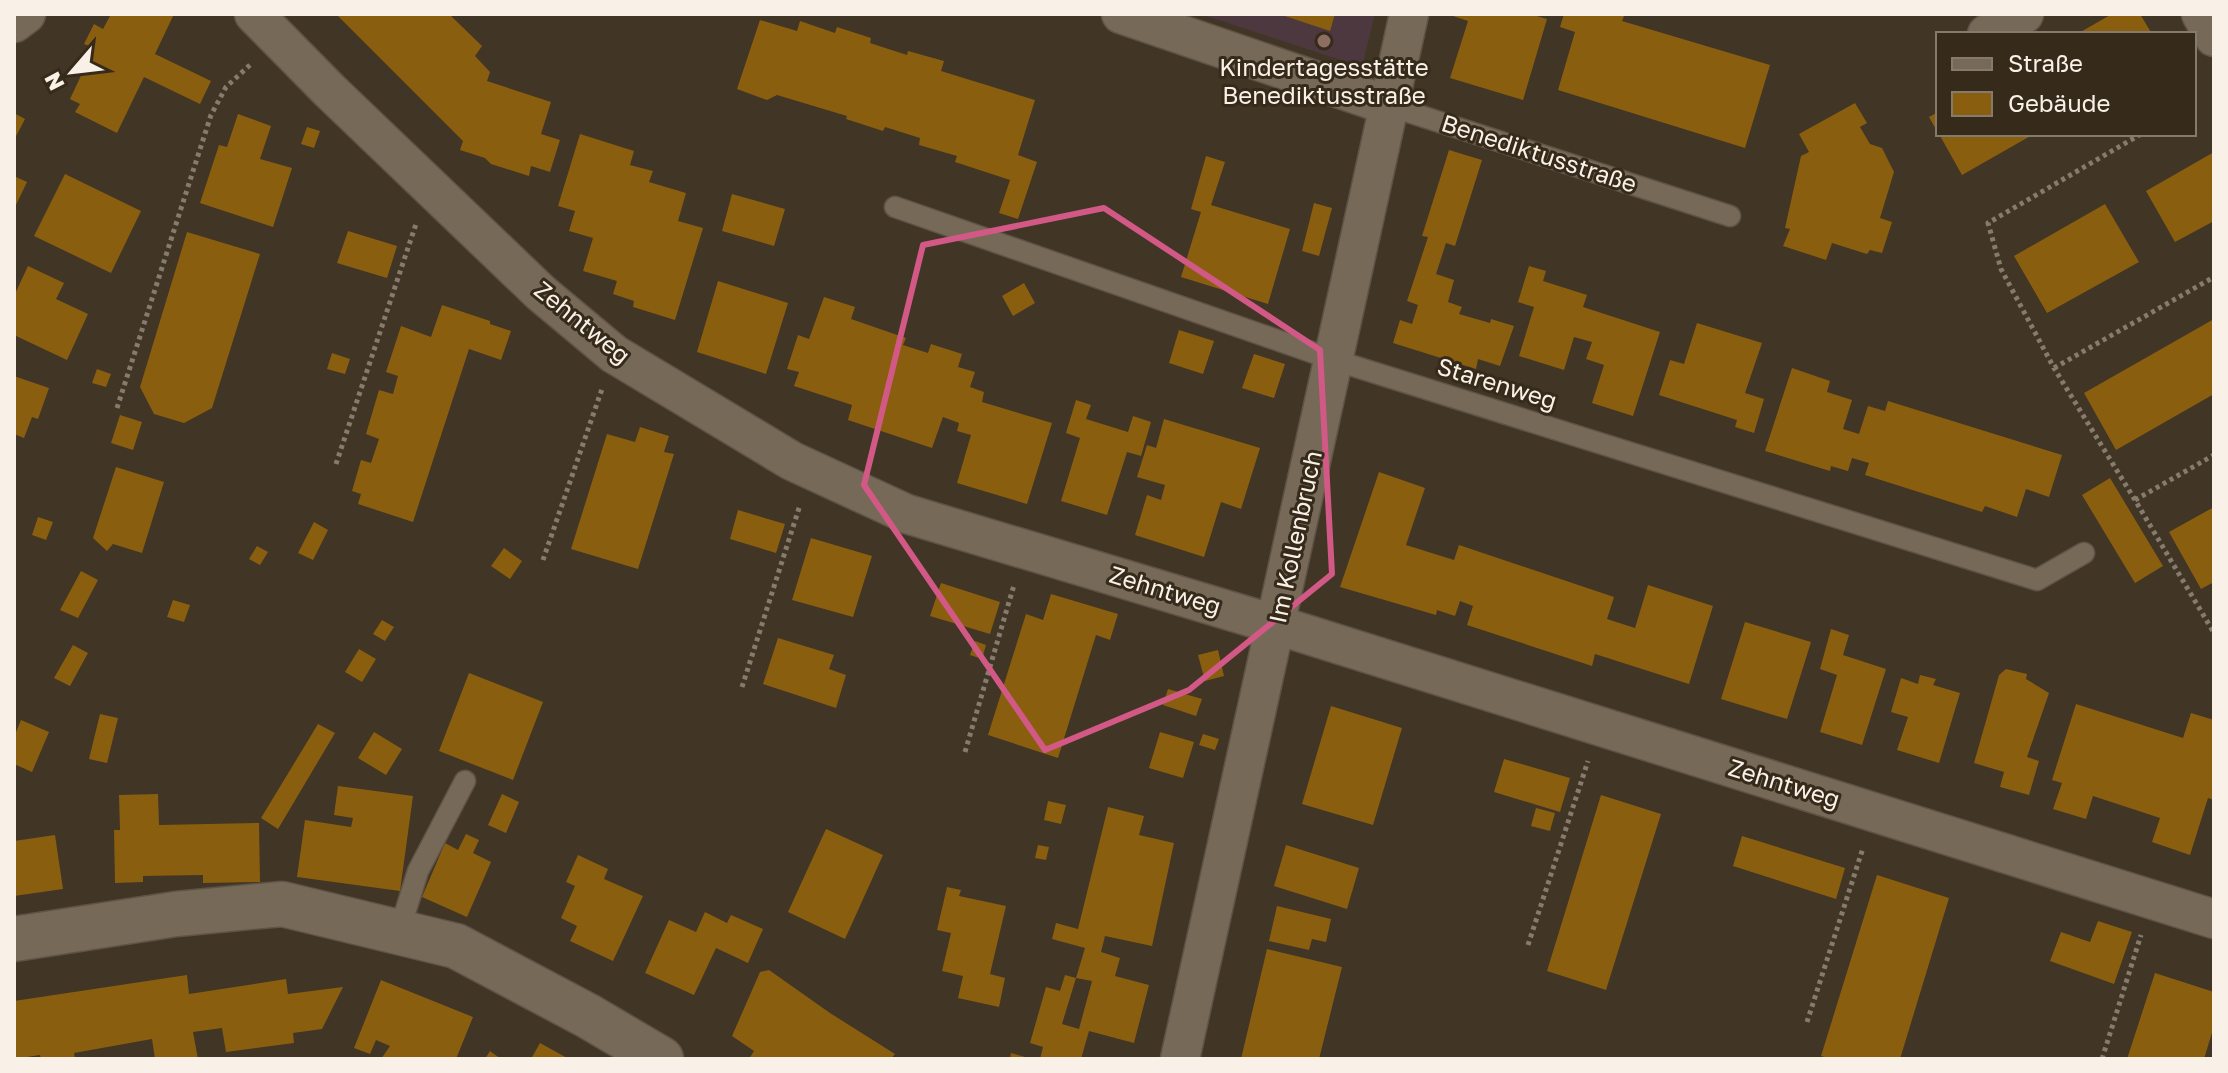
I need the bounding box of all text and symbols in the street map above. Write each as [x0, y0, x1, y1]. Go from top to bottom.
north arrow [32, 32, 112, 112]
marker: Kindertagesstätte Benediktusstraße [1315, 32, 1333, 50]
legend [1936, 32, 2196, 136]
text: Straße [2008, 48, 2083, 77]
place label: Kindertagesstätte Benediktusstraße [1219, 52, 1429, 109]
text: N [38, 68, 70, 95]
text: Gebäude [2008, 88, 2110, 117]
street label: Benediktusstraße [1438, 107, 1641, 198]
street label: Zehntweg [529, 274, 637, 369]
street label: Starenweg [1434, 351, 1561, 414]
street label: Im Kollenbruch [1262, 448, 1327, 626]
street label: Zehntweg [1106, 559, 1225, 620]
street label: Zehntweg [1725, 752, 1844, 813]

